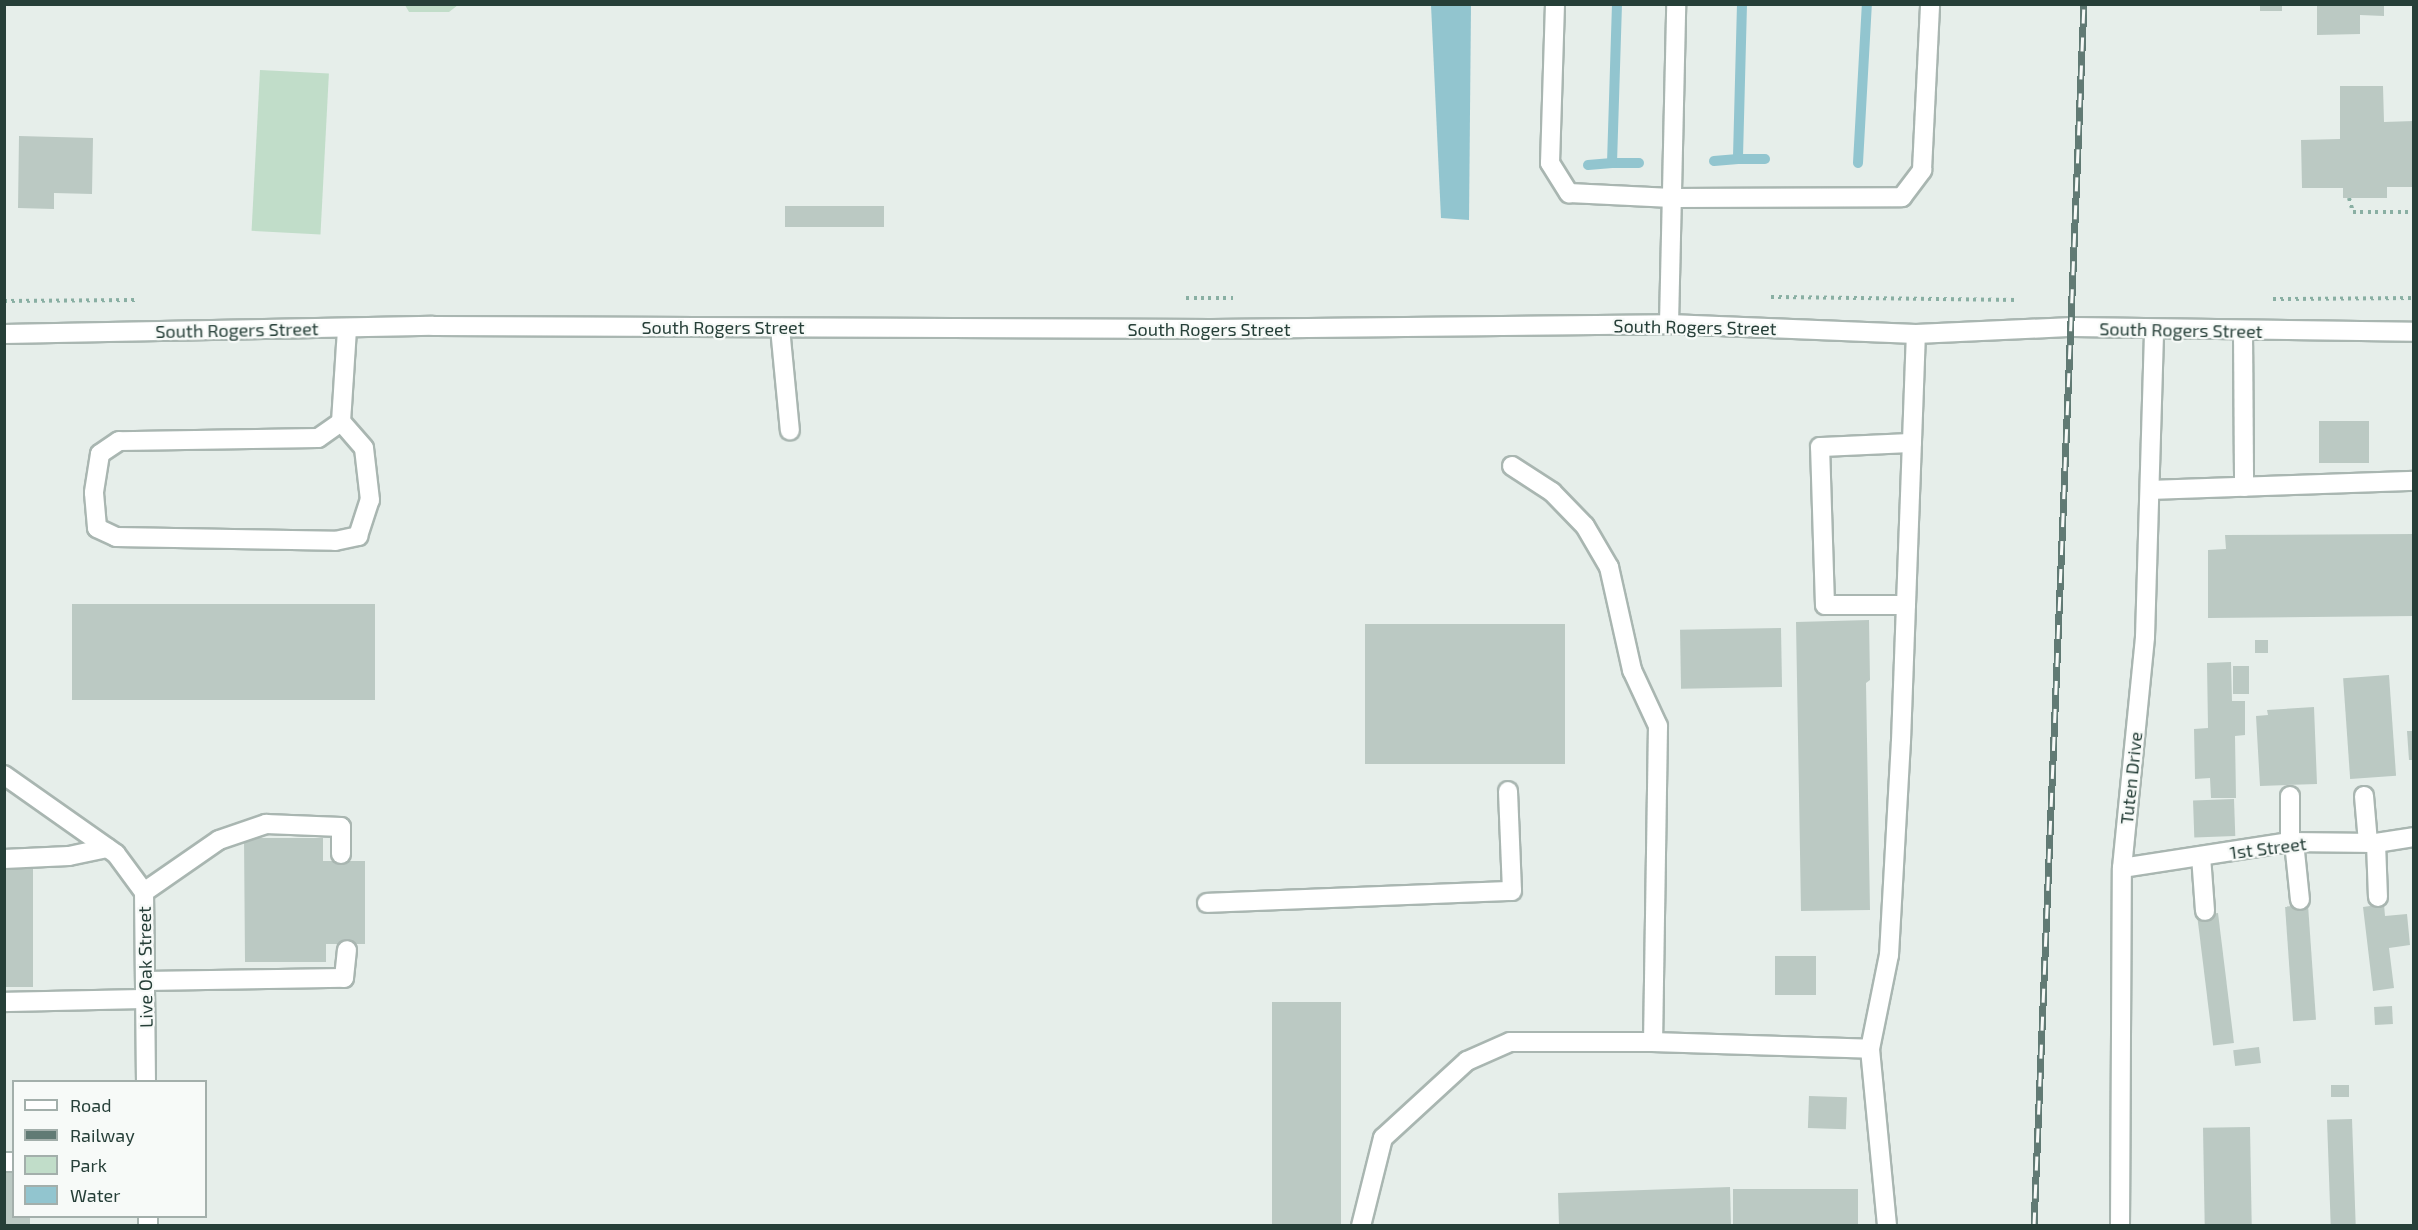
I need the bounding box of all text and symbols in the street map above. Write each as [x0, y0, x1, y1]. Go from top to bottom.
street label: South Rogers Street [1613, 315, 1777, 339]
street label: South Rogers Street [641, 316, 805, 338]
street label: South Rogers Street [155, 318, 319, 342]
street label: South Rogers Street [1127, 318, 1291, 340]
street label: South Rogers Street [2099, 318, 2263, 342]
street label: Tuten Drive [2115, 731, 2147, 825]
street label: 1st Street [2228, 833, 2308, 863]
street label: Live Oak Street [133, 906, 157, 1028]
legend [12, 1080, 207, 1218]
text: Road [70, 1094, 111, 1116]
text: Railway [70, 1124, 135, 1146]
text: Park [70, 1154, 107, 1176]
text: Water [70, 1184, 120, 1206]

